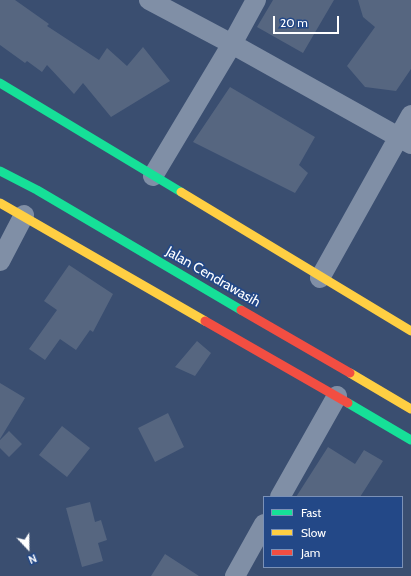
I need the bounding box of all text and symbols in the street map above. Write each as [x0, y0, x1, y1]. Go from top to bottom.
scale bar [275, 8, 341, 34]
text: 20 m [280, 15, 308, 30]
street label: Jalan Cendrawasih [163, 243, 263, 311]
legend [263, 496, 403, 568]
text: Fast [301, 505, 321, 520]
text: Slow [301, 525, 326, 540]
north arrow [8, 528, 48, 568]
text: Jam [301, 545, 320, 560]
text: N [26, 551, 39, 567]

